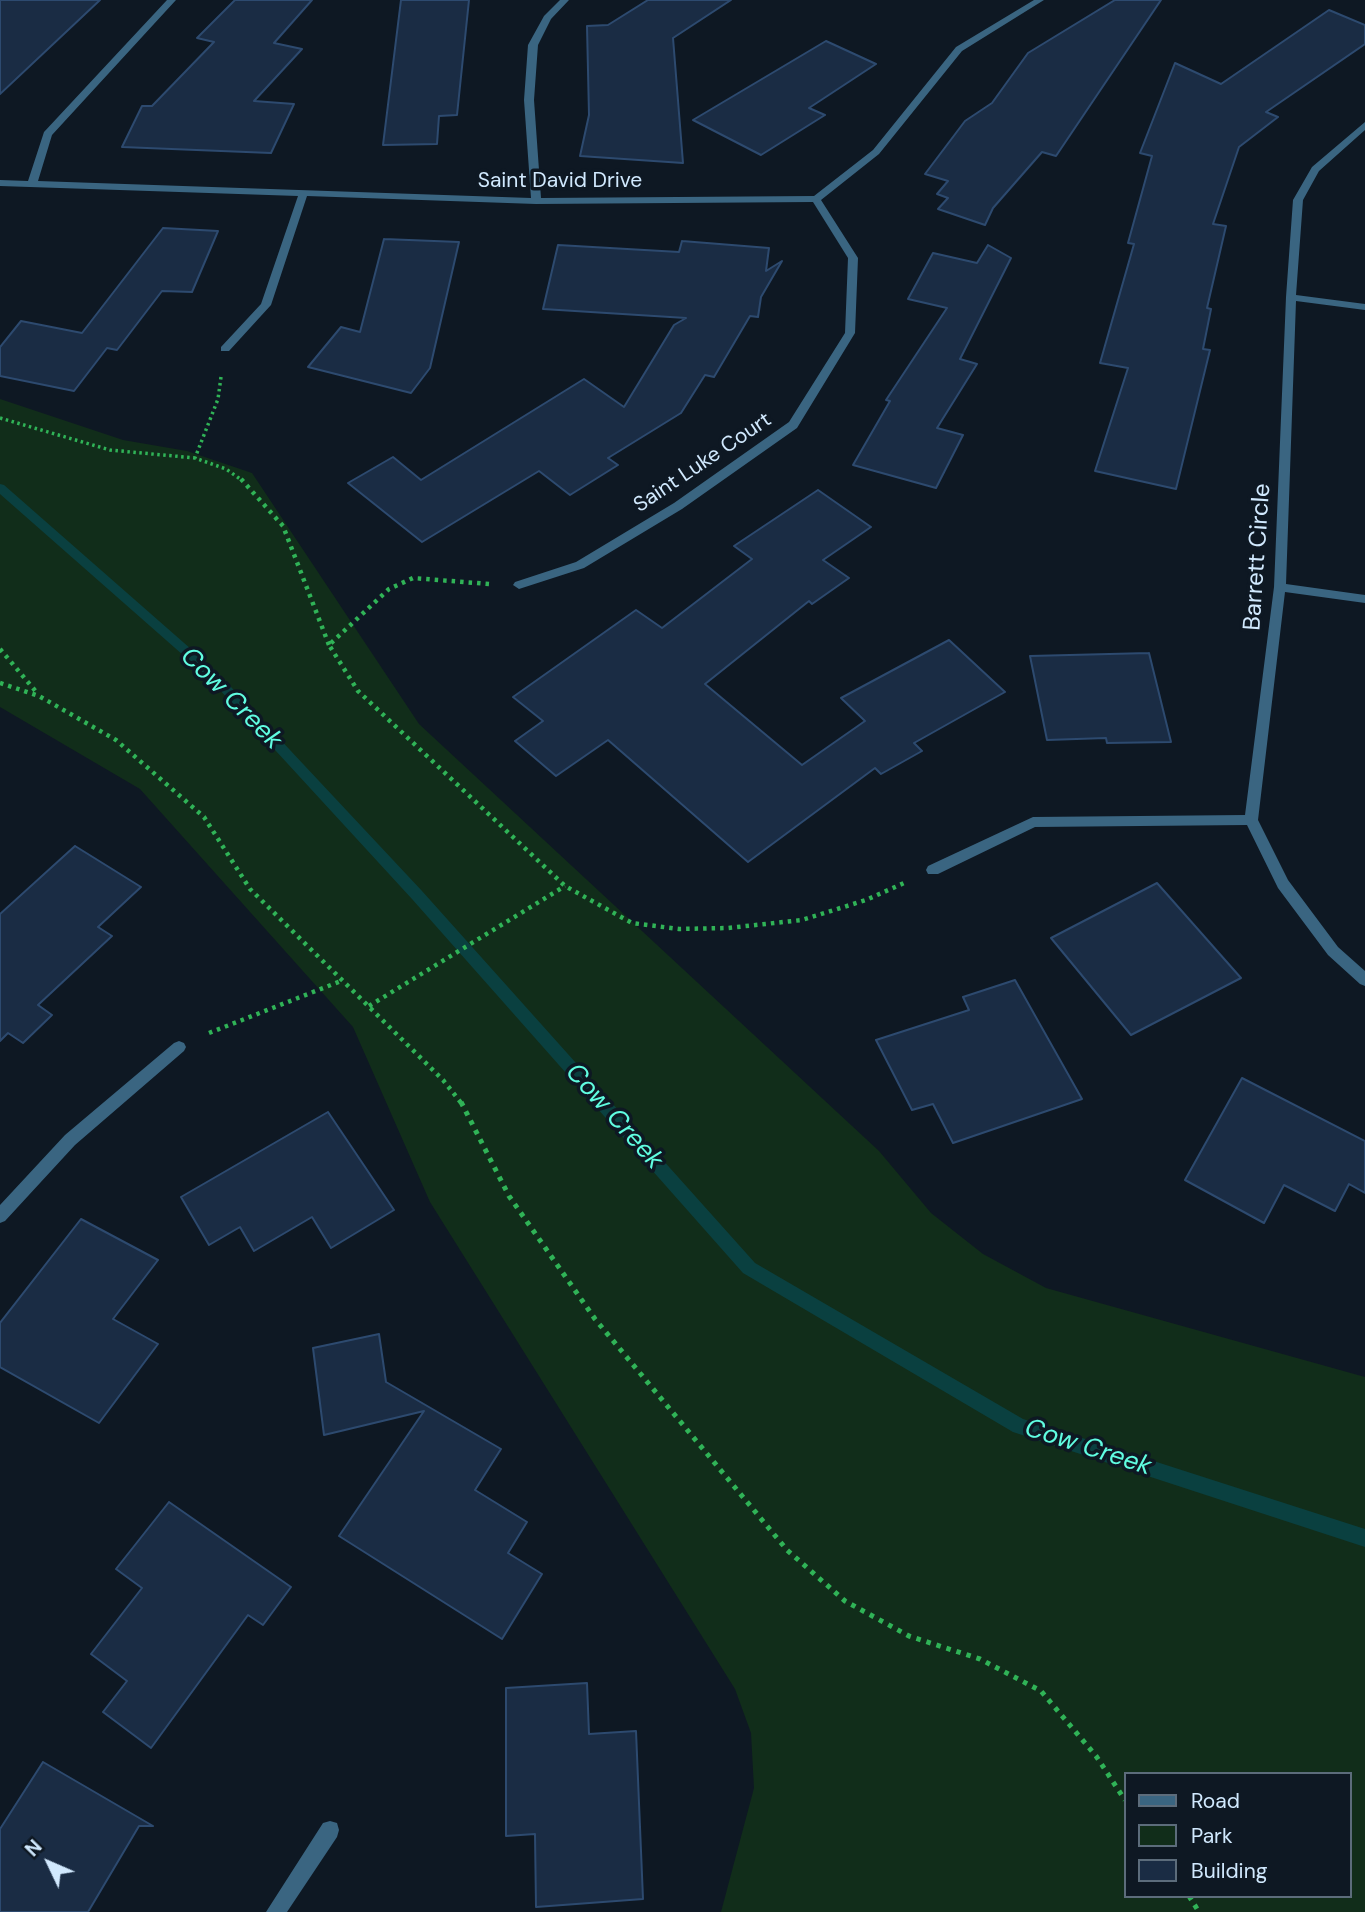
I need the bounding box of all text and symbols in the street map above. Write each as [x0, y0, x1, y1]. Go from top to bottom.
street label: Saint David Drive [478, 168, 642, 194]
street label: Saint Luke Court [629, 408, 777, 518]
street label: Barrett Circle [1238, 482, 1278, 632]
water label: Cow Creek [173, 641, 289, 757]
water label: Cow Creek [558, 1058, 670, 1176]
water label: Cow Creek [1021, 1413, 1155, 1483]
legend [1124, 1772, 1351, 1898]
text: Road [1191, 1787, 1240, 1815]
text: Park [1191, 1822, 1232, 1850]
north arrow [14, 1828, 84, 1898]
text: N [20, 1834, 47, 1862]
text: Building [1191, 1857, 1267, 1885]

